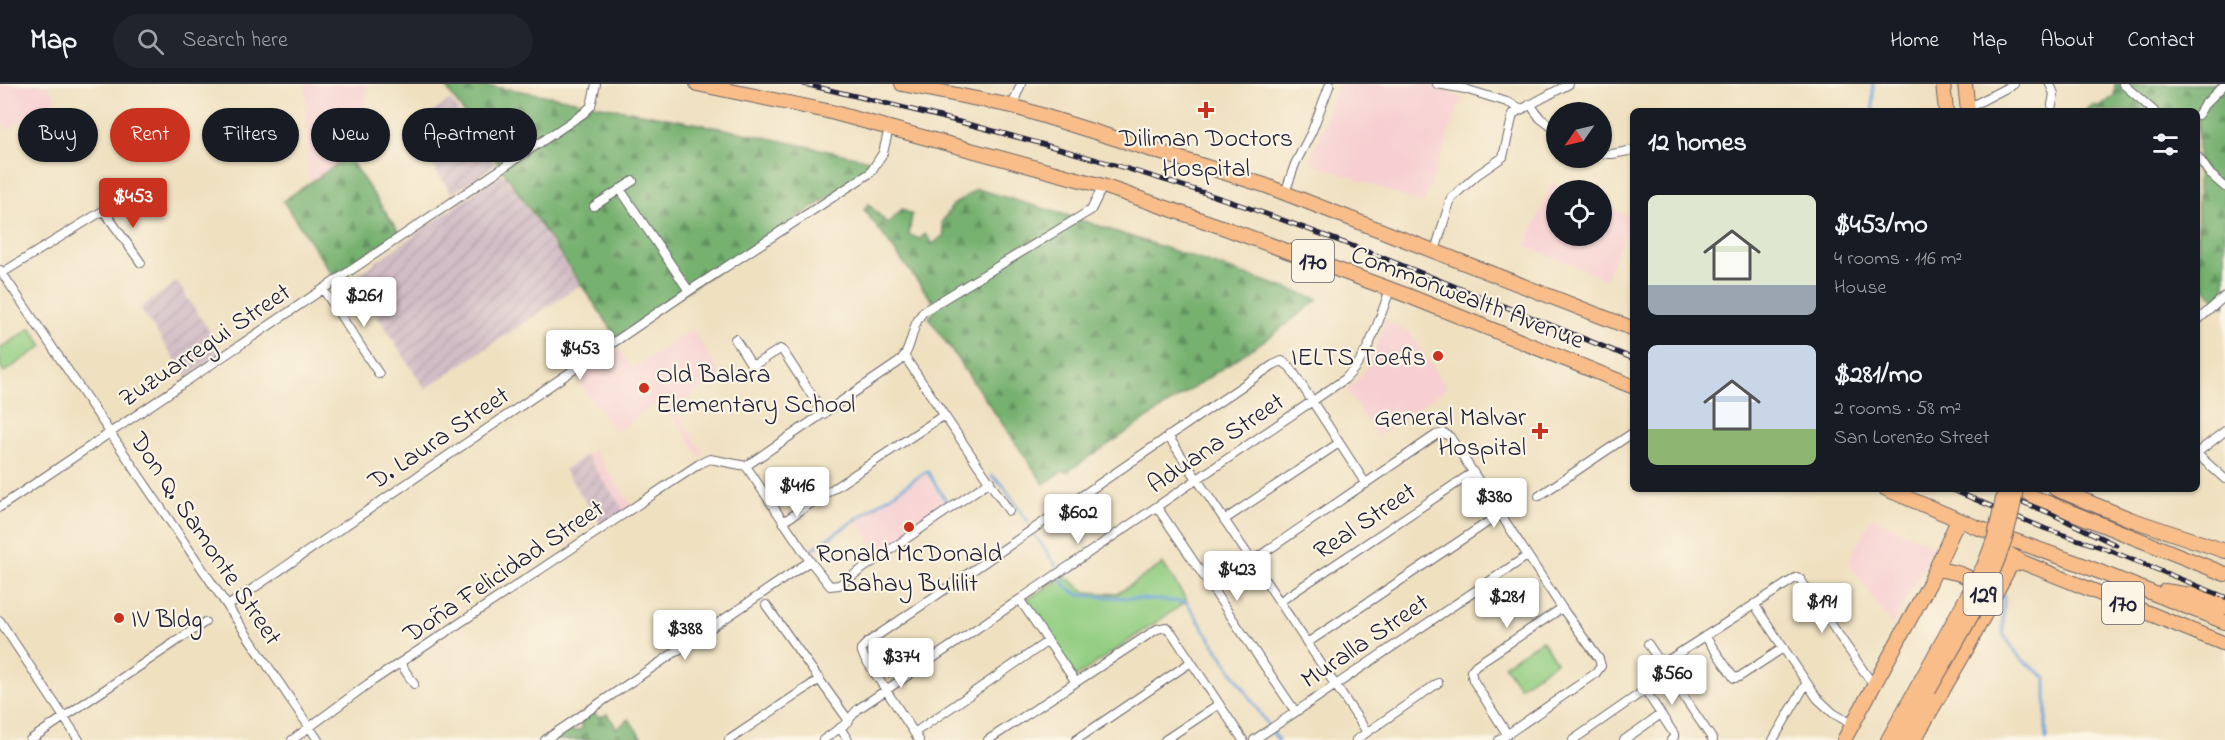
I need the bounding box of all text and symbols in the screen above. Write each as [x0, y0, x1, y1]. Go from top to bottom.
search box [113, 14, 533, 68]
text: Map [30, 21, 77, 62]
icon: search [134, 25, 167, 58]
text: Search here [182, 25, 288, 57]
text: Home [1890, 26, 1939, 56]
text: Map [1972, 26, 2007, 56]
text: About [2040, 26, 2094, 56]
text: Contact [2127, 26, 2195, 56]
marker: Diliman Doctors Hospital [1197, 101, 1215, 119]
north arrow [1546, 102, 1612, 168]
map controls [1546, 102, 1612, 246]
chip: Buy [18, 108, 98, 162]
chip: Rent [110, 108, 190, 162]
chip: Filters [202, 108, 299, 162]
chip: New [311, 108, 390, 162]
chip: Apartment [402, 108, 537, 162]
place label: Diliman Doctors Hospital [1118, 121, 1293, 189]
text: 12 homes [1648, 125, 1747, 163]
icon: filters [2149, 128, 2182, 161]
pin: $453 [97, 178, 169, 229]
button: locate [1546, 180, 1612, 246]
text: $453 [113, 183, 153, 212]
text: $453/mo [1834, 207, 1928, 245]
icon: home [1696, 219, 1768, 291]
street label: Commonwealth Avenue [1345, 237, 1589, 361]
road number: 170 [1292, 240, 1334, 282]
text: 4 rooms · 116 m² [1834, 245, 1962, 274]
text: House [1834, 274, 1887, 303]
street label: Zuzuarregui Street [112, 275, 300, 418]
pin: $261 [328, 277, 400, 328]
text: $261 [345, 282, 383, 311]
pin: $453 [544, 330, 616, 381]
text: $453 [560, 335, 600, 364]
place label: IELTS Toefls [1291, 340, 1426, 378]
marker: IELTS Toefls [1431, 349, 1445, 363]
place label: Old Balara Elementary School [656, 357, 855, 425]
text: $281/mo [1834, 357, 1922, 395]
icon: home [1696, 369, 1768, 441]
street label: D. Laura Street [360, 378, 518, 502]
marker: Old Balara Elementary School [637, 381, 651, 395]
street label: Aduana Street [1140, 384, 1293, 505]
text: 2 rooms · 58 m² [1834, 395, 1961, 424]
place label: General Malvar Hospital [1374, 400, 1527, 468]
marker: General Malvar Hospital [1531, 422, 1549, 440]
text: San Lorenzo Street [1834, 424, 1990, 453]
street label: Don Q. Samonte Street [118, 425, 290, 654]
pin: $416 [761, 467, 833, 518]
text: $416 [779, 472, 815, 501]
street label: Real Street [1307, 474, 1425, 571]
pin: $380 [1458, 478, 1530, 529]
text: $380 [1476, 483, 1512, 512]
street label: Doña Felicidad Street [396, 491, 613, 655]
pin: $602 [1042, 494, 1114, 545]
text: $602 [1058, 499, 1098, 528]
marker: Ronald McDonald Bahay Bulilit [902, 520, 916, 534]
place label: Ronald McDonald Bahay Bulilit [816, 536, 1002, 604]
pin: $423 [1201, 551, 1273, 602]
text: $423 [1218, 556, 1256, 585]
road number: 129 [1964, 573, 2002, 615]
pin: $281 [1471, 578, 1543, 629]
road number: 170 [2102, 582, 2144, 624]
text: $281 [1489, 583, 1525, 612]
pin: $191 [1786, 583, 1858, 634]
street label: Muralla Street [1294, 585, 1438, 699]
text: $191 [1807, 588, 1837, 617]
place label: IV Bldg [131, 602, 202, 640]
pin: $388 [649, 610, 721, 661]
marker: IV Bldg [112, 611, 126, 625]
text: $388 [667, 615, 703, 644]
pin: $374 [865, 638, 937, 689]
text: $374 [883, 643, 919, 672]
pin: $560 [1636, 655, 1708, 706]
text: $560 [1652, 660, 1692, 689]

